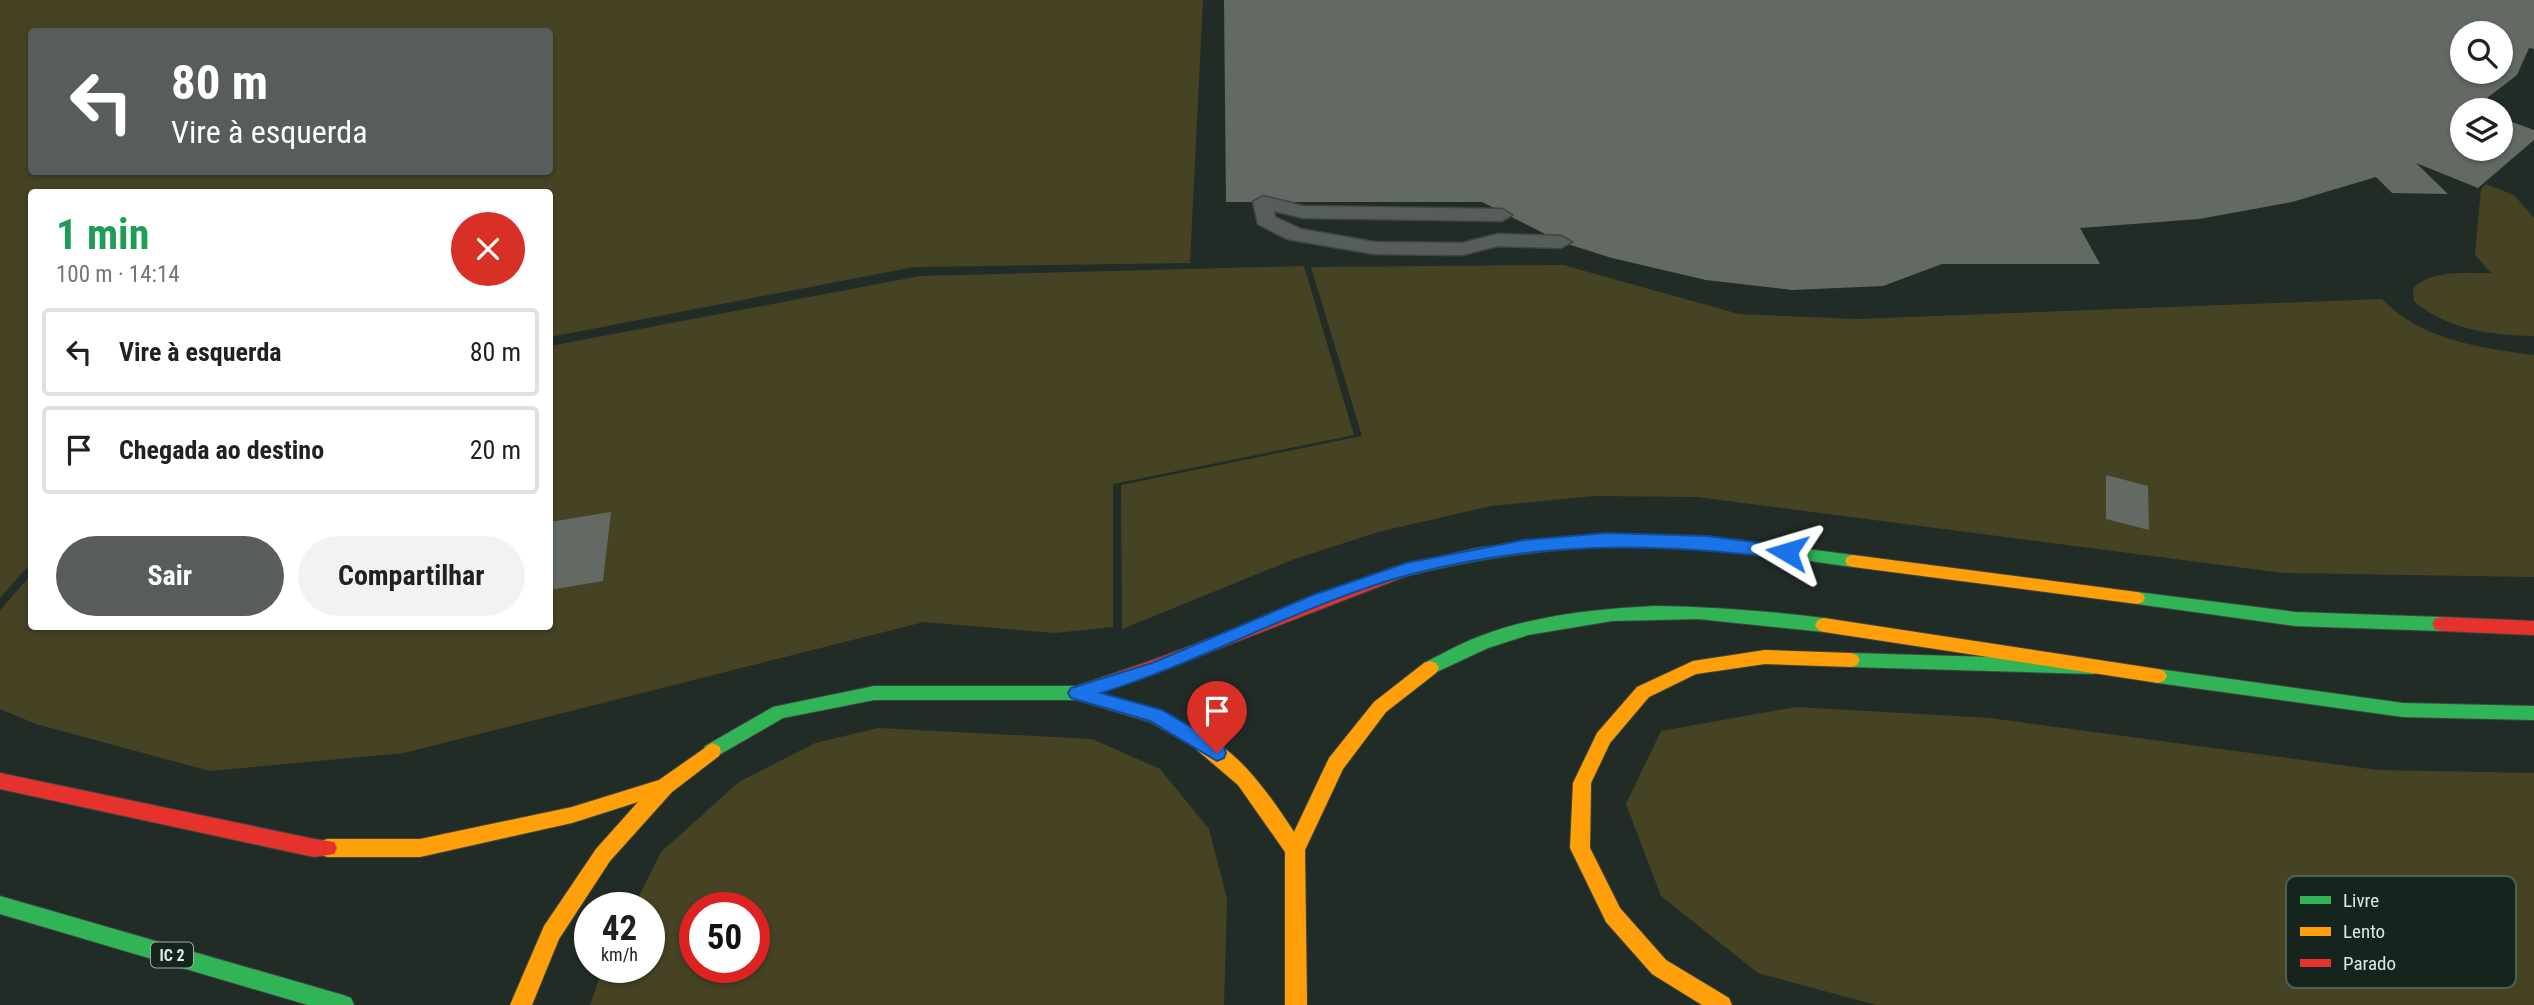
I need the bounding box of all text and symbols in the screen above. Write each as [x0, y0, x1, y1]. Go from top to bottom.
map controls [2450, 21, 2513, 161]
button: search [2450, 21, 2513, 84]
text: 80 m [171, 54, 268, 111]
icon: left [56, 56, 147, 147]
button: layers [2450, 98, 2513, 161]
text: Vire à esquerda [171, 113, 367, 151]
text: 1 min [56, 210, 149, 259]
button: close [451, 212, 525, 286]
text: 100 m · 14:14 [56, 261, 180, 288]
icon: left [60, 333, 98, 371]
text: Vire à esquerda [119, 337, 282, 367]
text: 80 m [470, 337, 521, 367]
icon: arrive [60, 431, 98, 469]
text: Chegada ao destino [119, 435, 324, 465]
text: 20 m [470, 435, 521, 465]
position arrow [1750, 515, 1824, 589]
button: Sair [56, 536, 284, 616]
button: Compartilhar [298, 536, 525, 616]
pin [1187, 681, 1247, 753]
icon: arrive [1198, 692, 1236, 730]
legend [2286, 876, 2516, 988]
text: Livre [2343, 889, 2379, 912]
speed limit sign: 50 [679, 892, 770, 983]
text: 42 [602, 908, 637, 949]
text: Lento [2343, 920, 2385, 943]
road number: IC 2 [151, 942, 193, 967]
text: km/h [601, 944, 638, 965]
text: Parado [2343, 952, 2396, 975]

